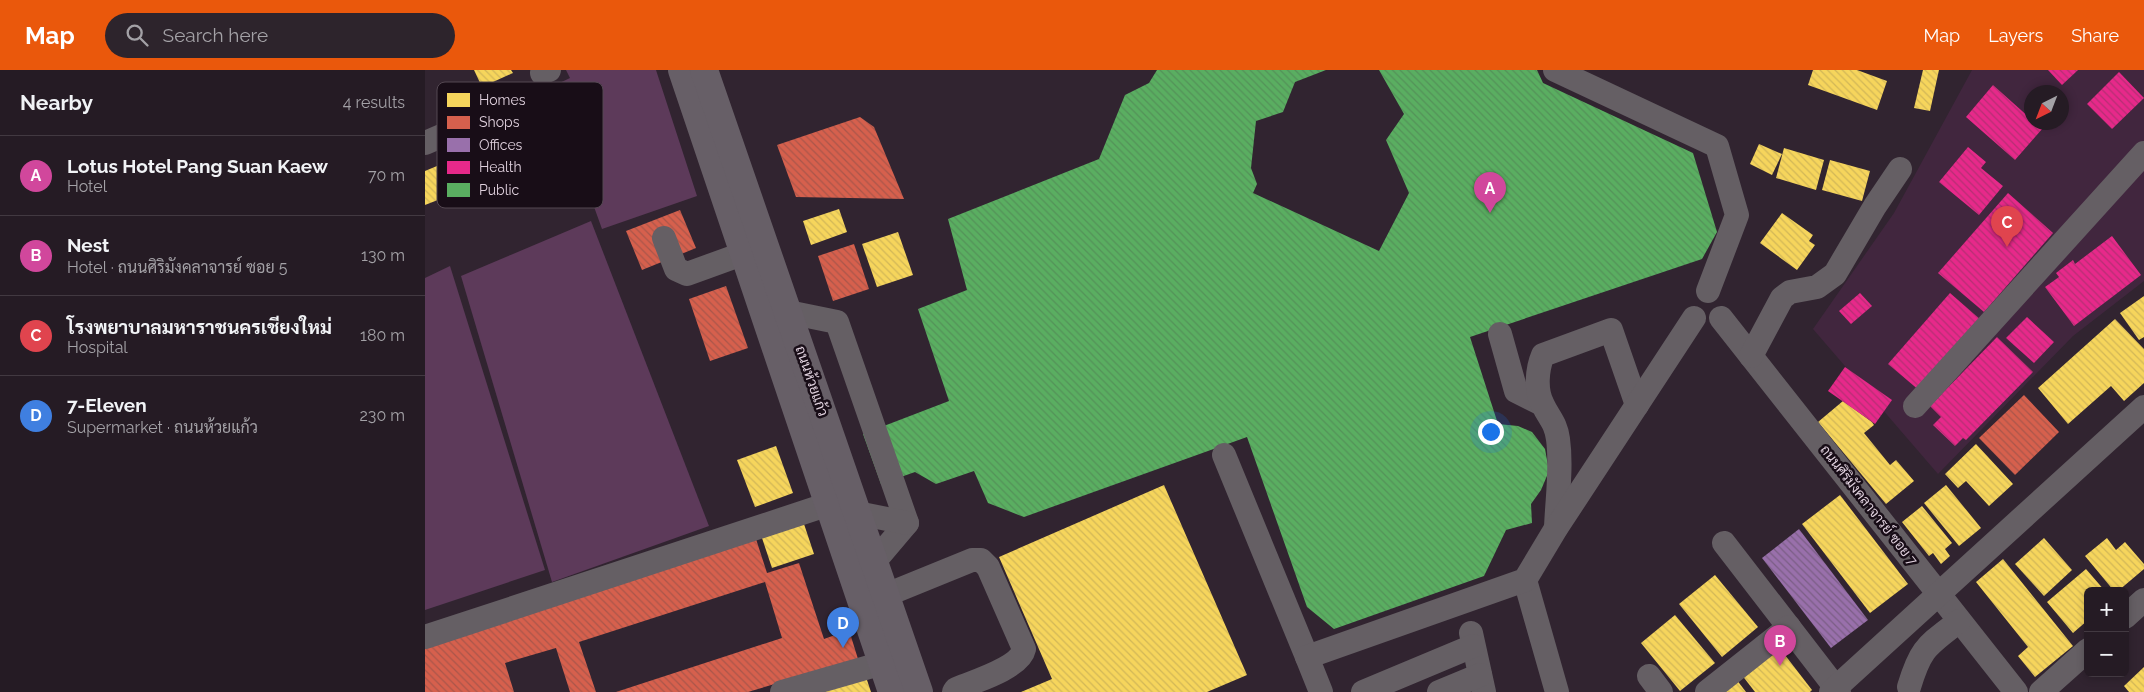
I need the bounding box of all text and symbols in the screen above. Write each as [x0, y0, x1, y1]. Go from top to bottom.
search box [105, 13, 455, 58]
text: Map [25, 21, 75, 50]
icon: search [123, 21, 151, 49]
text: Search here [163, 24, 268, 46]
text: Map [1924, 25, 1960, 46]
text: Layers [1988, 25, 2043, 46]
text: Share [2071, 25, 2119, 46]
legend [437, 82, 603, 208]
north arrow [2024, 85, 2069, 130]
text: Nearby [20, 90, 93, 115]
text: Homes [479, 92, 526, 108]
text: 4 results [343, 93, 405, 112]
text: Shops [479, 114, 520, 130]
text: Offices [479, 137, 523, 153]
text: Lotus Hotel Pang Suan Kaew [67, 155, 328, 177]
text: Health [479, 159, 522, 175]
text: A [31, 166, 41, 185]
text: 70 m [368, 166, 405, 185]
pin: A [1474, 172, 1506, 213]
text: Hotel [67, 177, 107, 196]
text: Public [479, 182, 520, 198]
pin: C [1991, 206, 2023, 247]
text: Nest [67, 234, 109, 256]
text: B [31, 246, 41, 265]
text: 130 m [361, 246, 405, 265]
text: Hotel · ถนนศิริมังคลาจารย์ ซอย 5 [67, 258, 287, 277]
text: โรงพยาบาลมหาราชนครเชียงใหม่ [67, 316, 332, 338]
text: C [31, 326, 41, 345]
text: 180 m [360, 326, 405, 345]
text: Hospital [67, 338, 128, 357]
street label: ถนนห้วยแก้ว [792, 343, 832, 418]
text: 7-Eleven [67, 394, 147, 416]
text: D [30, 406, 42, 425]
text: 230 m [360, 406, 405, 425]
text: Supermarket · ถนนห้วยแก้ว [67, 418, 258, 437]
your location [1478, 419, 1504, 445]
street label: ถนนศิริมังคลาจารย์ ซอย 7 [1817, 441, 1922, 569]
map controls [2084, 587, 2129, 677]
button: + [2084, 587, 2129, 632]
pin: D [827, 607, 859, 648]
pin: B [1764, 625, 1796, 666]
button: − [2084, 632, 2129, 677]

